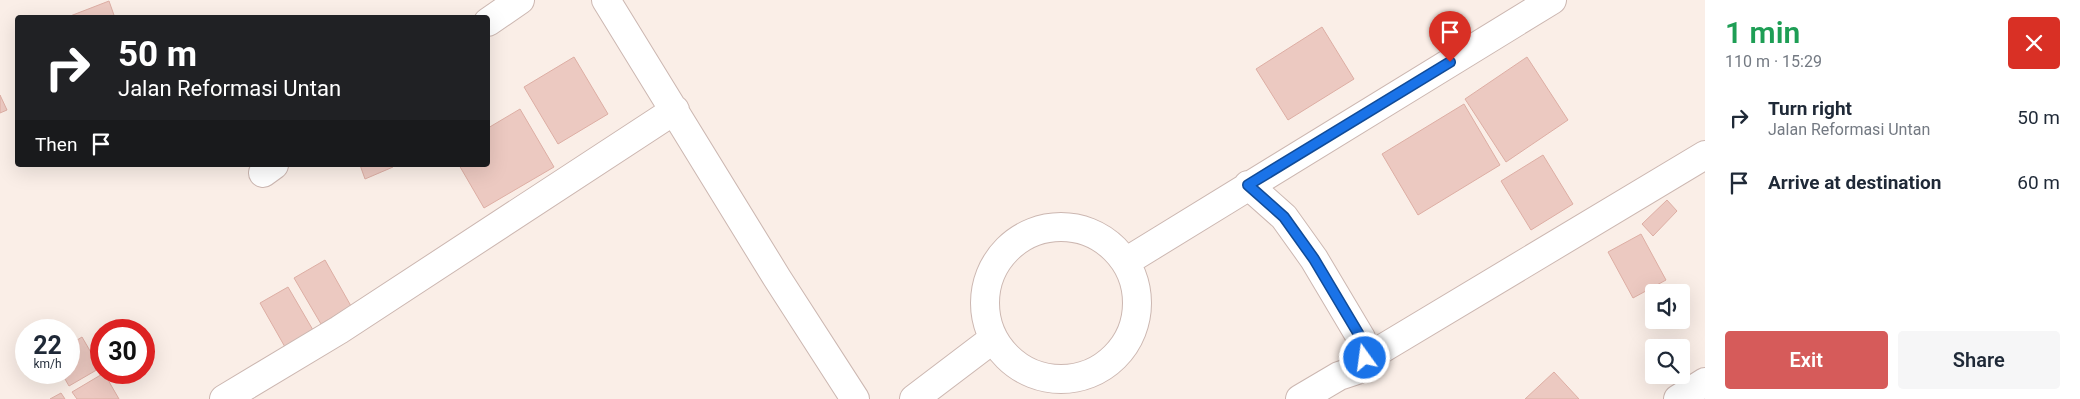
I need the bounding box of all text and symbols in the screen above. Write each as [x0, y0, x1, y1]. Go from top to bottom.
pin [1429, 11, 1471, 62]
text: 1 min [1725, 15, 1800, 50]
button: close [2008, 17, 2060, 69]
icon: arrive [1436, 18, 1464, 46]
text: 50 m [118, 34, 197, 75]
icon: right [35, 35, 100, 100]
text: 110 m · 15:29 [1725, 52, 1822, 71]
text: Jalan Reformasi Untan [118, 76, 341, 101]
text: Turn right [1768, 97, 1852, 120]
icon: right [1725, 104, 1753, 132]
text: 50 m [2017, 106, 2060, 129]
text: Jalan Reformasi Untan [1768, 120, 1930, 139]
icon: arrive [87, 130, 115, 158]
text: Then [35, 133, 77, 156]
icon: arrive [1725, 169, 1753, 197]
text: Arrive at destination [1768, 171, 1941, 194]
text: 60 m [2017, 171, 2060, 194]
map controls [1645, 284, 1690, 384]
button: sound [1645, 284, 1690, 329]
speed limit sign: 30 [90, 319, 155, 384]
text: 22 [33, 331, 62, 360]
position arrow [1338, 331, 1390, 383]
button: Exit [1725, 331, 1888, 389]
button: Share [1898, 331, 2060, 389]
button: search [1645, 339, 1690, 384]
text: km/h [33, 357, 62, 371]

